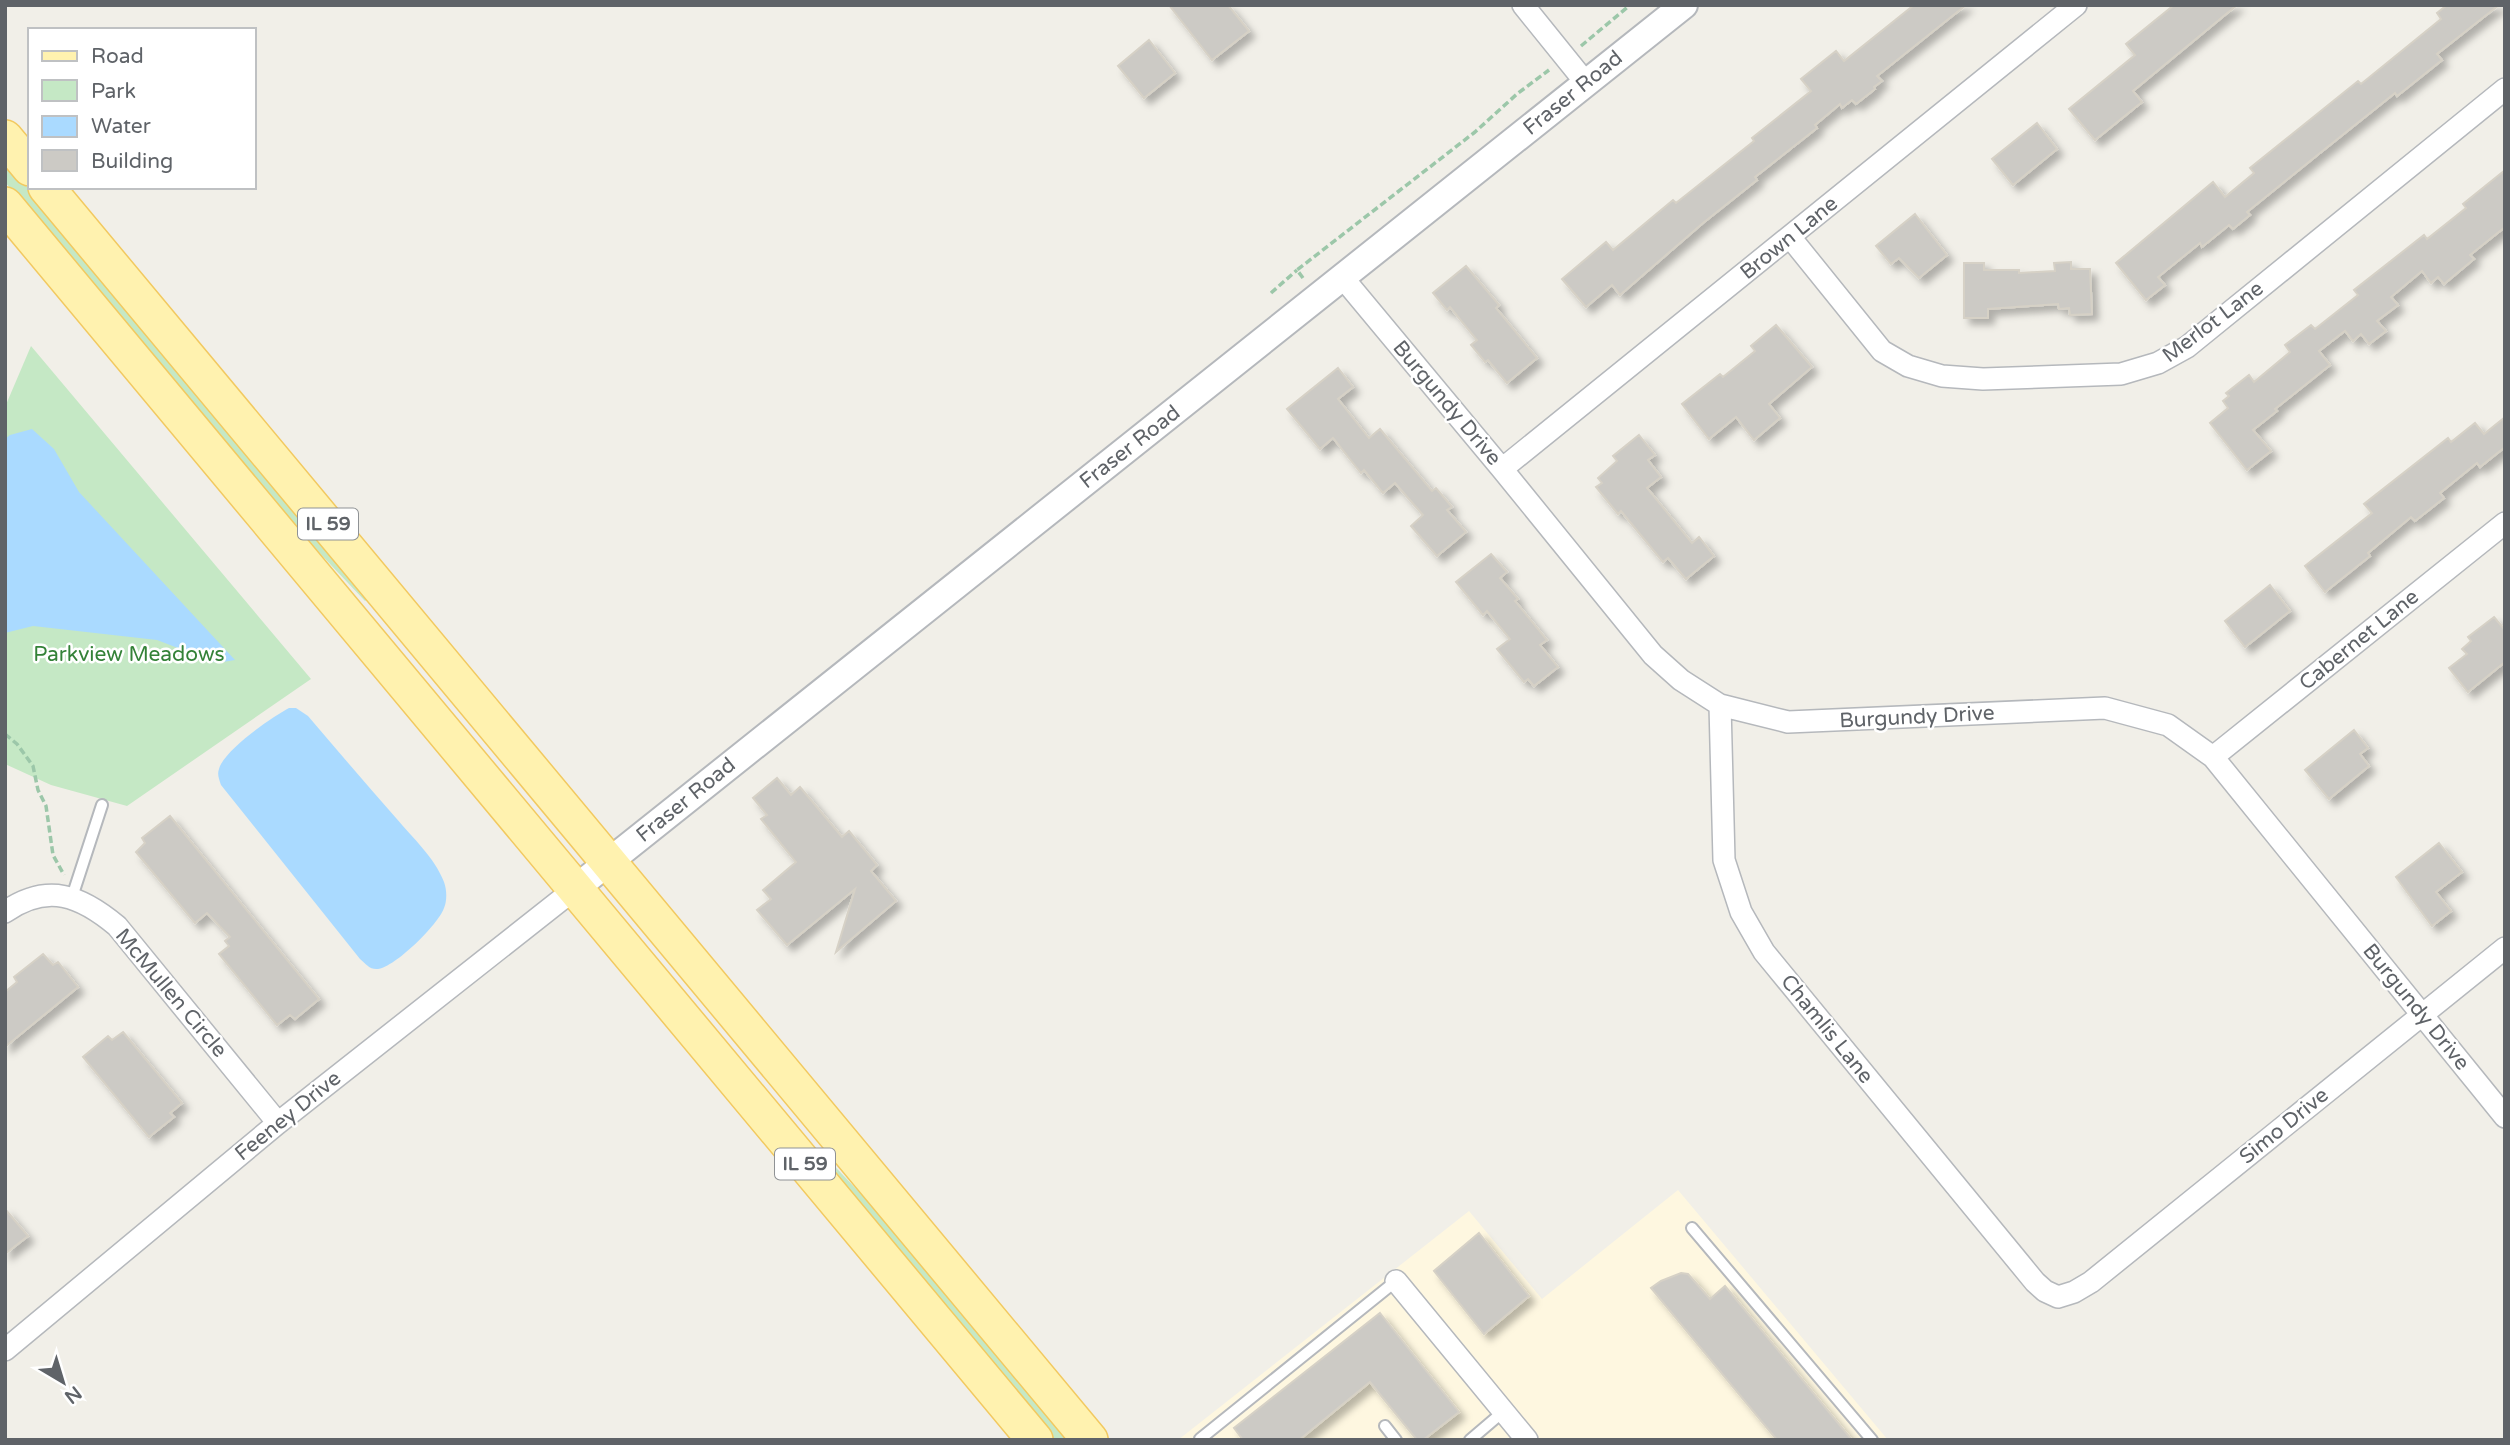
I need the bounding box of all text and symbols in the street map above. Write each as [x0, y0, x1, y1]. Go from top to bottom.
legend [28, 28, 256, 189]
text: Road [91, 44, 144, 69]
street label: Fraser Road [1518, 45, 1628, 141]
text: Park [91, 79, 136, 104]
text: Water [91, 114, 151, 139]
text: Building [91, 149, 173, 174]
street label: Brown Lane [1735, 191, 1843, 285]
street label: Merlot Lane [2158, 276, 2268, 368]
street label: Burgundy Drive [1387, 335, 1507, 471]
street label: Fraser Road [1075, 400, 1185, 494]
road number: IL 59 [298, 509, 358, 540]
street label: Cabernet Lane [2294, 584, 2424, 696]
park label: Parkview Meadows [33, 642, 225, 667]
street label: Burgundy Drive [1839, 700, 1995, 734]
street label: Fraser Road [631, 752, 741, 848]
street label: McMullen Circle [110, 924, 232, 1063]
street label: Burgundy Drive [2357, 939, 2475, 1075]
street label: Chamlis Lane [1775, 969, 1879, 1089]
street label: Feeney Drive [230, 1066, 346, 1166]
street label: Simo Drive [2234, 1082, 2334, 1169]
road number: IL 59 [775, 1148, 835, 1180]
north arrow [28, 1347, 98, 1417]
text: N [60, 1381, 86, 1408]

